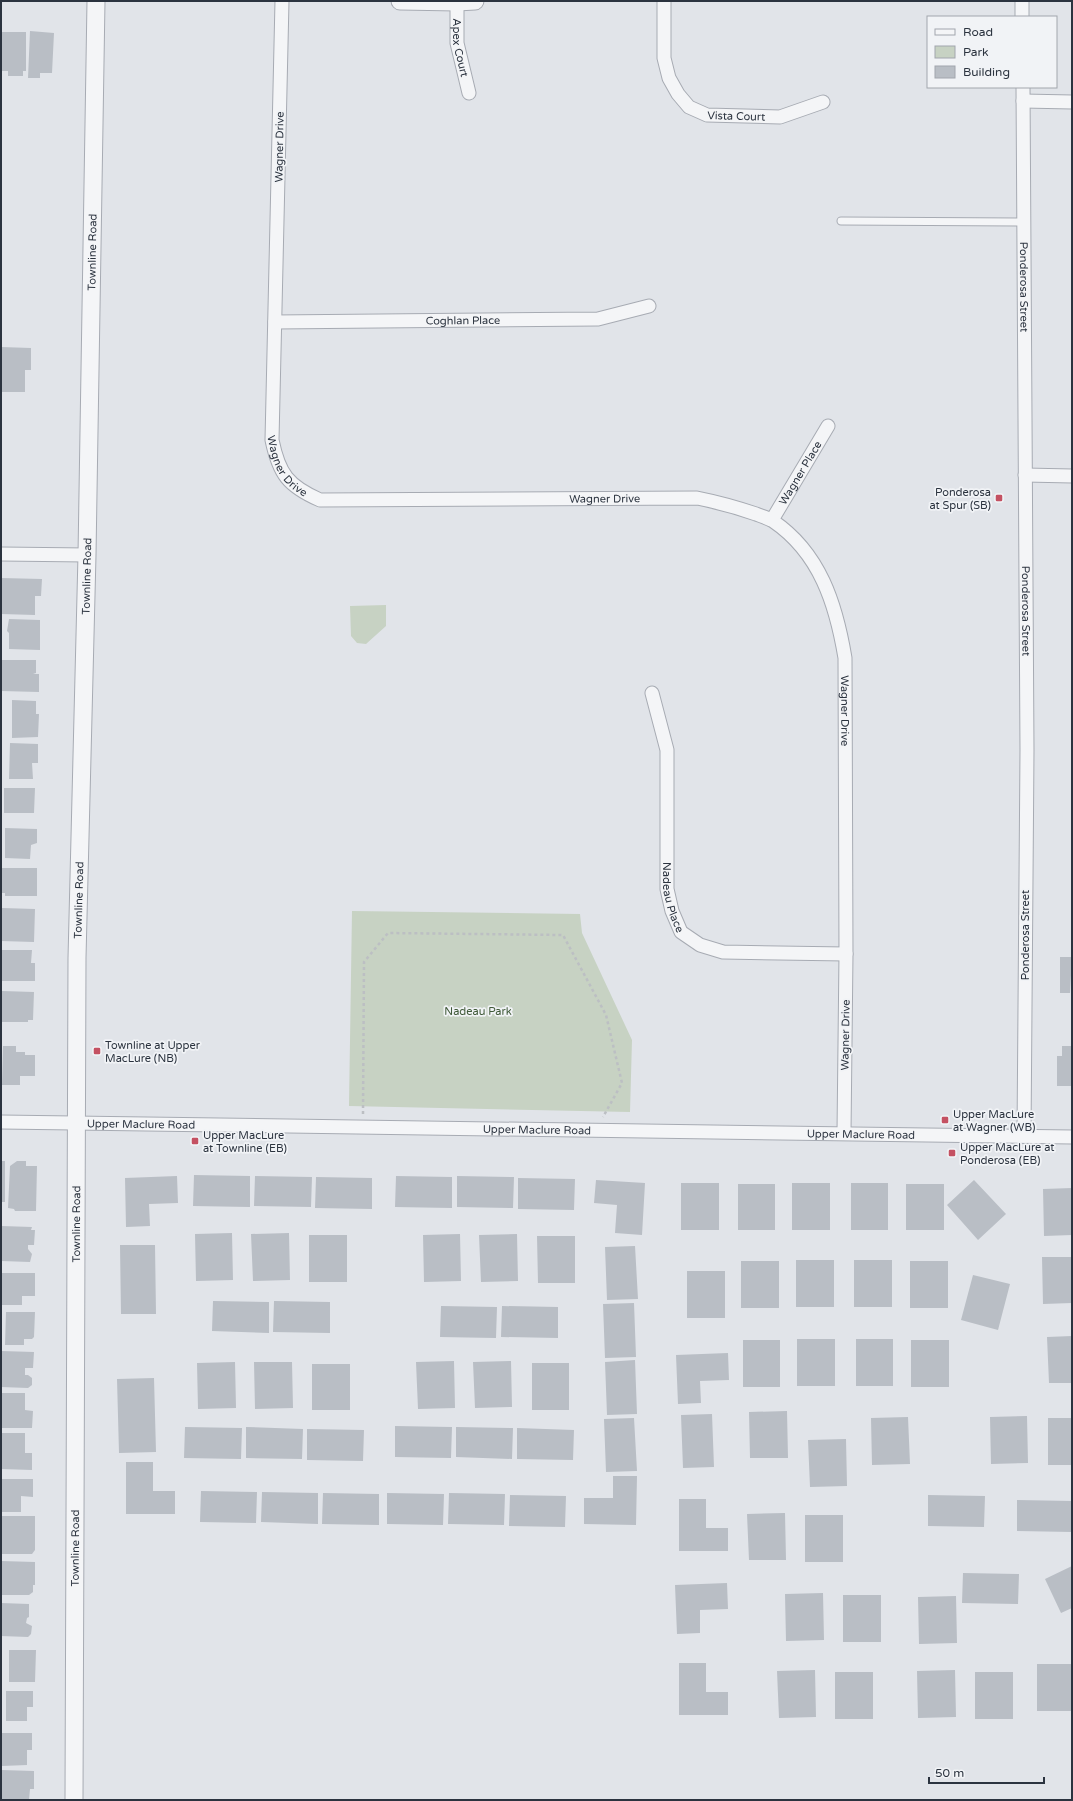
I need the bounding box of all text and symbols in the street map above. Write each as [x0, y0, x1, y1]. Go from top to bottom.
legend [927, 16, 1057, 88]
street label: Apex Court [450, 18, 471, 78]
text: Road [963, 25, 993, 39]
text: Park [963, 45, 989, 59]
text: Building [963, 65, 1010, 79]
street label: Vista Court [707, 109, 765, 124]
street label: Wagner Drive [272, 111, 287, 183]
street label: Townline Road [85, 214, 100, 291]
street label: Ponderosa Street [1017, 242, 1030, 332]
street label: Coghlan Place [426, 314, 500, 328]
street label: Wagner Drive [264, 434, 310, 499]
street label: Wagner Place [777, 439, 825, 507]
place label: Ponderosa at Spur (SB) [929, 486, 991, 512]
street label: Wagner Drive [569, 492, 640, 506]
marker: Ponderosa at Spur (SB) [994, 493, 1004, 503]
street label: Townline Road [80, 537, 94, 615]
street label: Ponderosa Street [1019, 566, 1032, 656]
street label: Wagner Drive [838, 675, 851, 746]
street label: Townline Road [71, 861, 86, 939]
street label: Nadeau Place [660, 862, 686, 935]
street label: Ponderosa Street [1019, 890, 1032, 980]
street label: Wagner Drive [838, 999, 853, 1071]
park label: Nadeau Park [444, 1005, 512, 1018]
place label: Townline at Upper MacLure (NB) [105, 1039, 201, 1065]
marker: Townline at Upper MacLure (NB) [92, 1046, 102, 1056]
place label: Upper MacLure at Wagner (WB) [953, 1108, 1035, 1134]
marker: Upper MacLure at Wagner (WB) [940, 1115, 950, 1125]
street label: Upper Maclure Road [87, 1117, 195, 1132]
street label: Upper Maclure Road [483, 1123, 591, 1137]
street label: Upper Maclure Road [807, 1127, 915, 1142]
place label: Upper MacLure at Townline (EB) [203, 1129, 287, 1155]
marker: Upper MacLure at Townline (EB) [190, 1136, 200, 1146]
place label: Upper MacLure at Ponderosa (EB) [960, 1141, 1054, 1167]
marker: Upper MacLure at Ponderosa (EB) [947, 1148, 957, 1158]
street label: Townline Road [70, 1185, 83, 1263]
street label: Townline Road [69, 1509, 82, 1587]
scale bar [929, 1759, 1044, 1785]
text: 50 m [935, 1766, 964, 1780]

